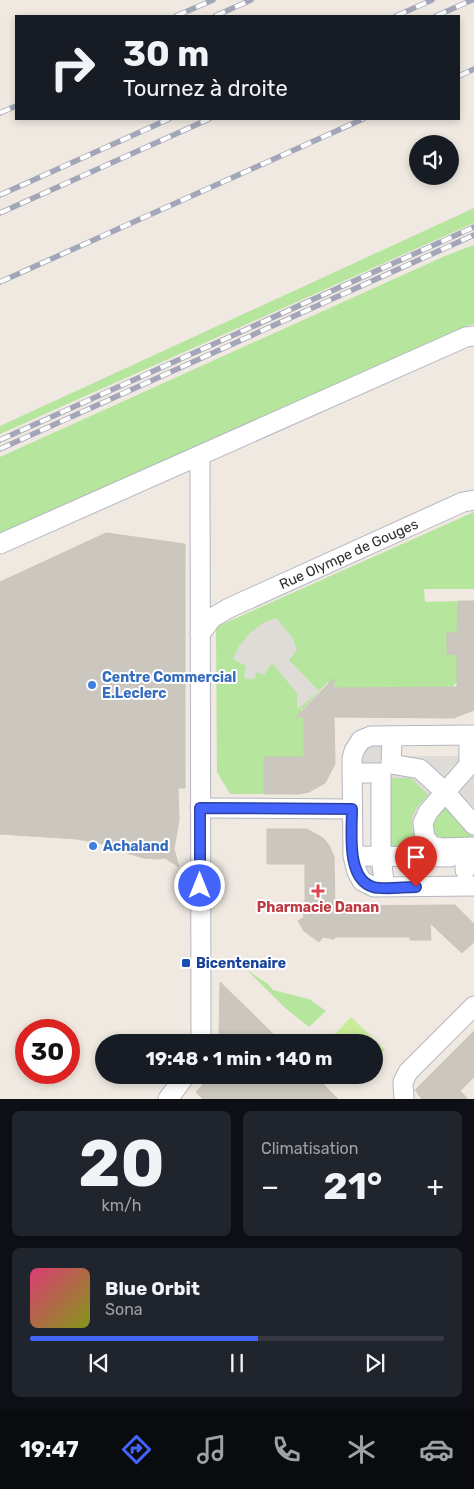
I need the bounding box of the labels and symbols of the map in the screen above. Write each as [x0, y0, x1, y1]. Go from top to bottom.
street label: Rue Olympe de Gouges [276, 515, 421, 593]
place label: Centre Commercial E.Leclerc [102, 669, 236, 702]
marker: Centre Commercial E.Leclerc [86, 679, 98, 691]
pin [395, 836, 437, 887]
place label: Achaland [103, 838, 169, 855]
marker: Achaland [87, 840, 99, 852]
position arrow [173, 859, 225, 911]
marker: Pharmacie Danan [312, 885, 324, 897]
place label: Pharmacie Danan [257, 899, 379, 916]
place label: Bicentenaire [196, 955, 286, 972]
marker: Bicentenaire [180, 957, 192, 969]
speed limit sign: 30 [15, 1019, 80, 1084]

